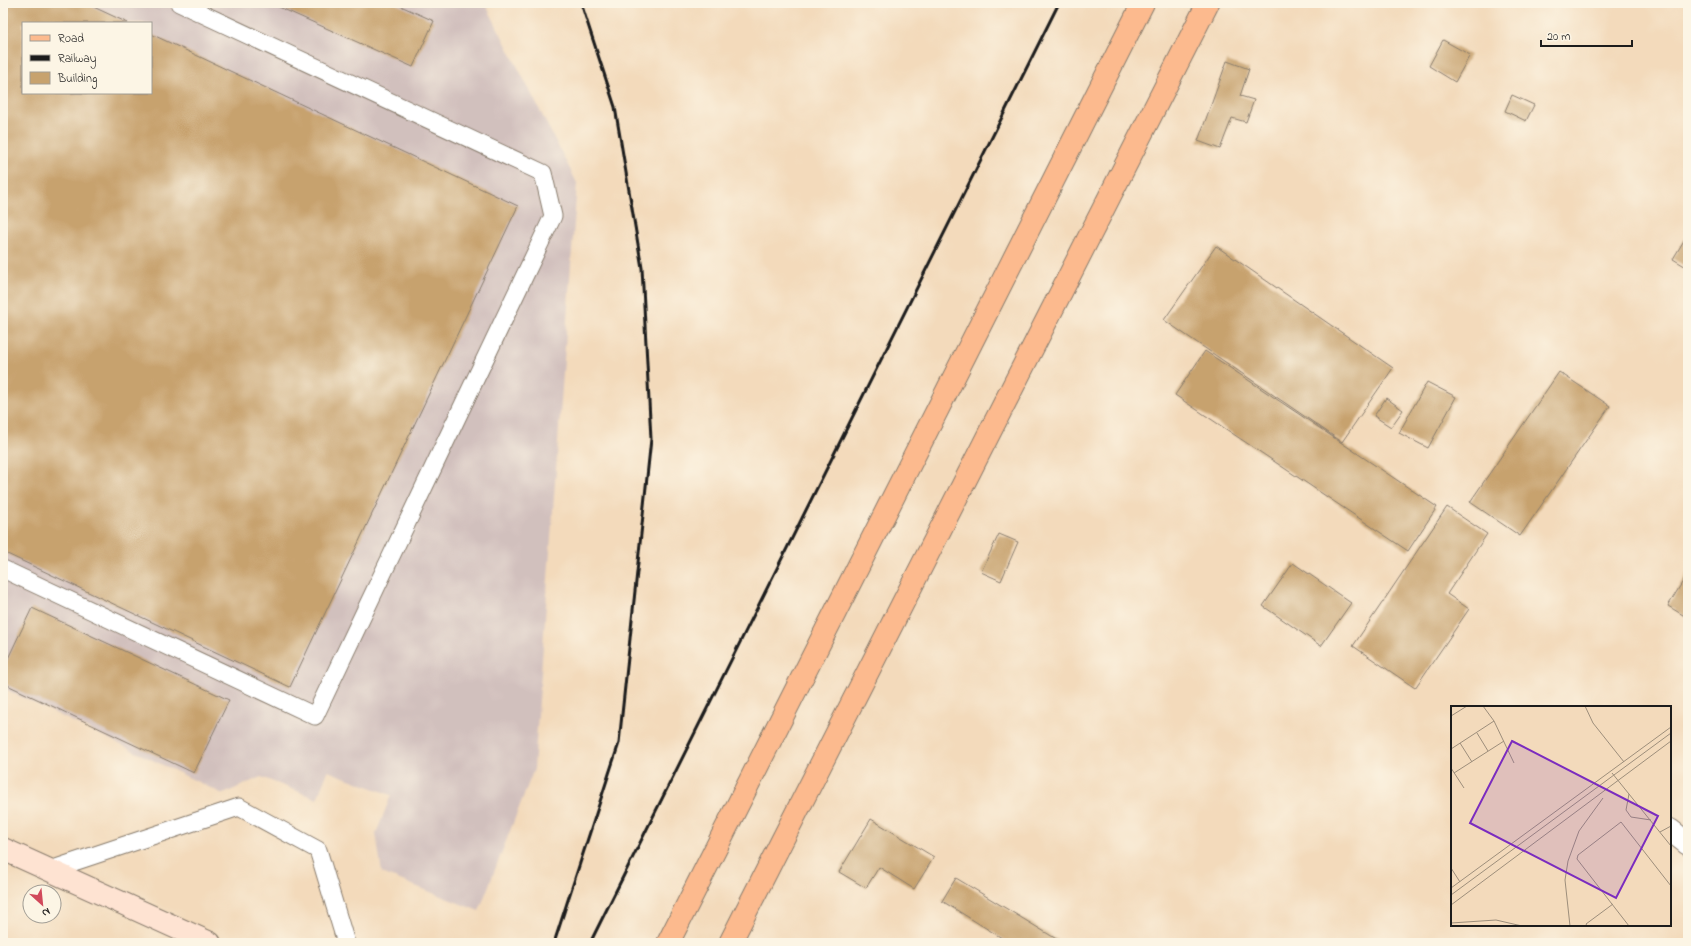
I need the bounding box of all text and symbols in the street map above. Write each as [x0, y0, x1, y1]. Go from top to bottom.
legend [22, 22, 152, 94]
scale bar [1541, 22, 1632, 48]
text: 20 m [1547, 28, 1570, 46]
text: Road [58, 30, 84, 48]
text: Railway [58, 50, 97, 69]
text: Building [57, 70, 97, 89]
inset map [1451, 706, 1671, 926]
north arrow [22, 884, 62, 924]
text: N [39, 903, 53, 921]

